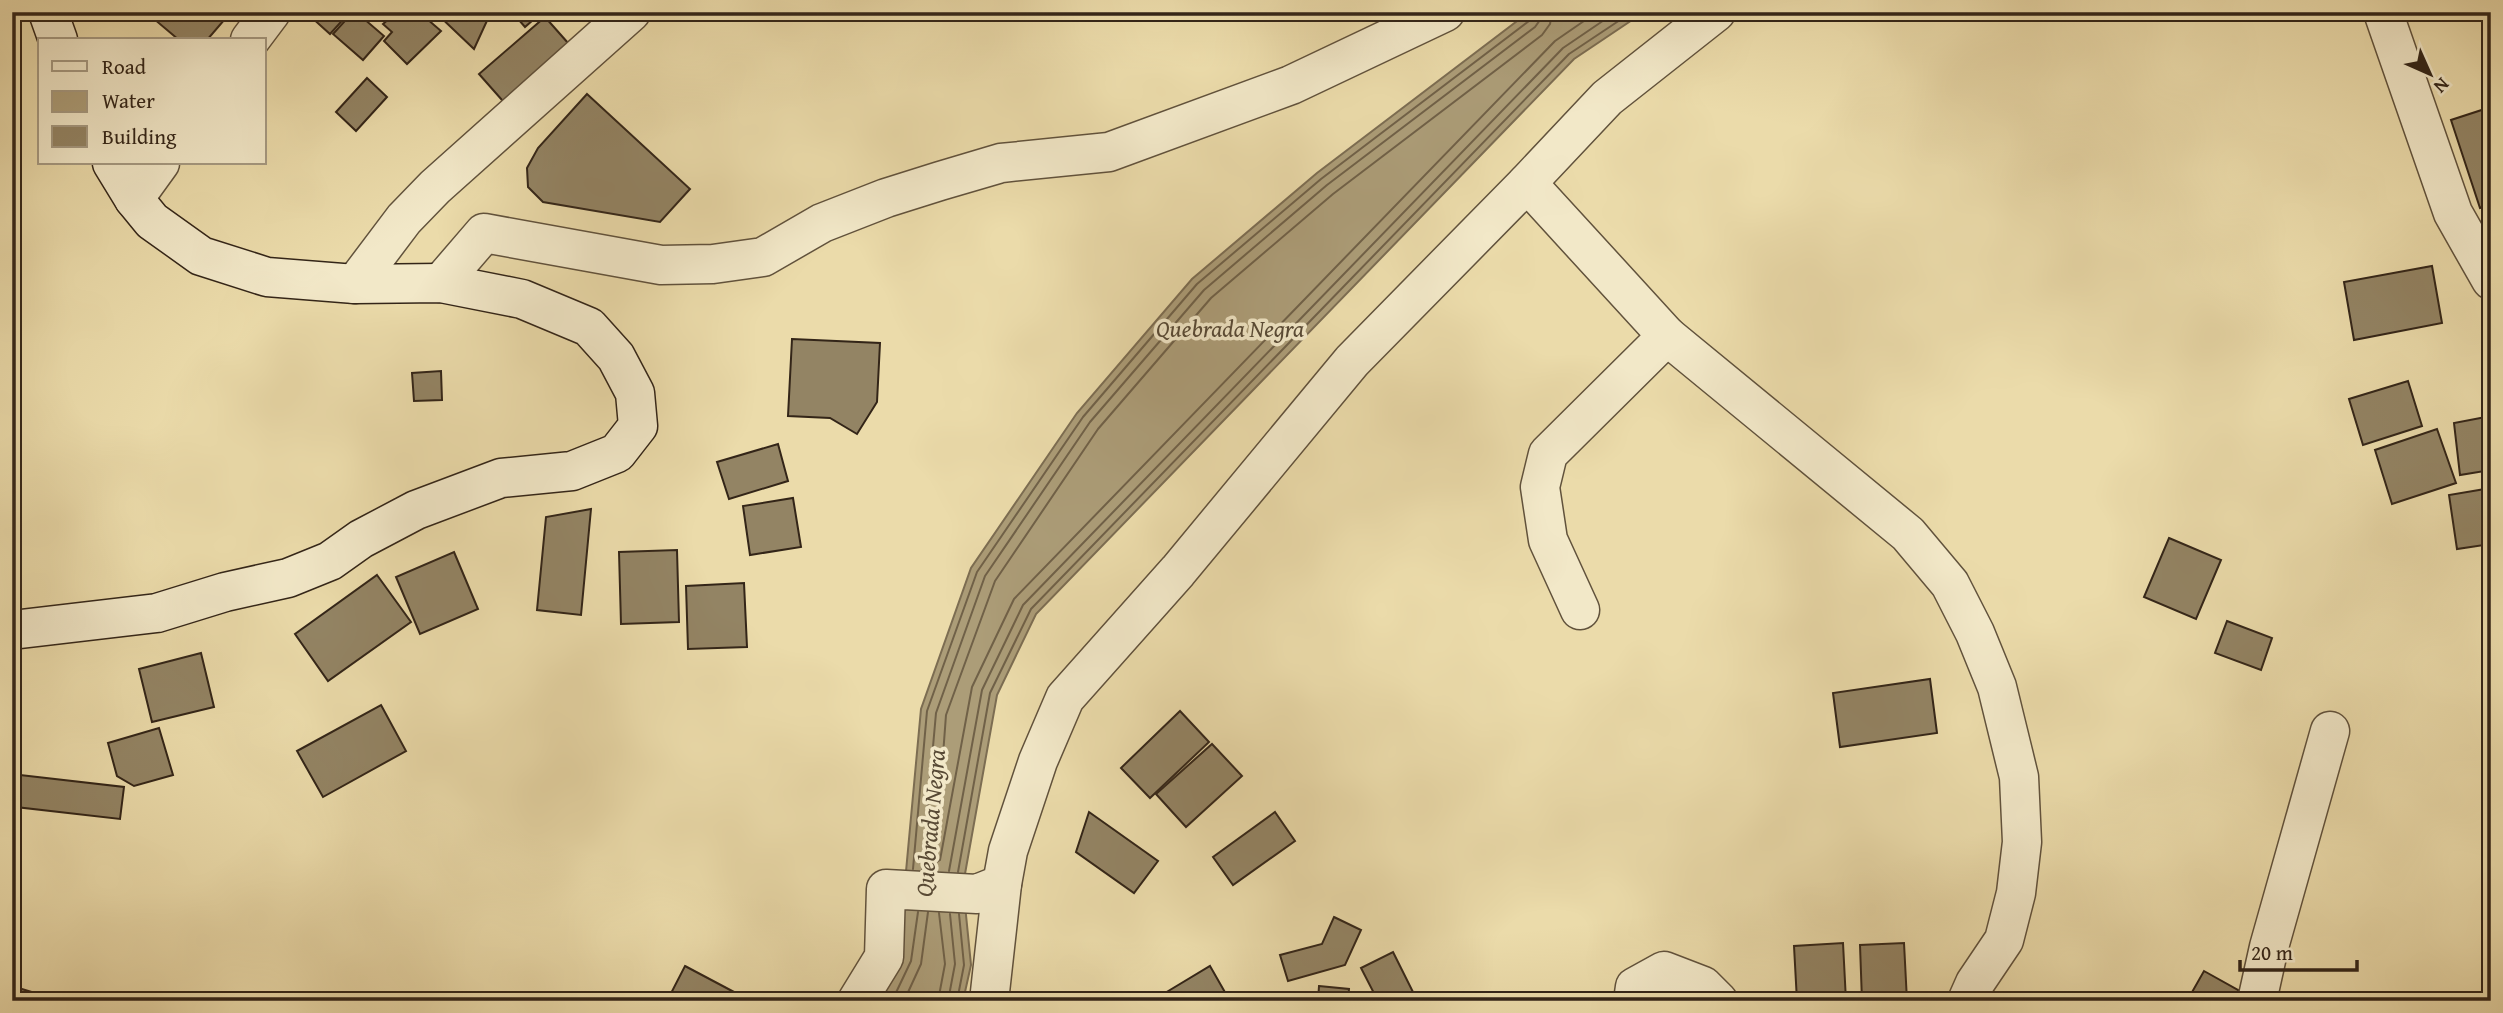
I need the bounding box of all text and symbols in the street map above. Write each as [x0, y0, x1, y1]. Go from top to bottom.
legend [38, 38, 266, 164]
north arrow [2394, 38, 2464, 108]
text: Road [102, 51, 147, 82]
text: N [2427, 72, 2456, 101]
text: Water [102, 85, 155, 116]
text: Building [102, 121, 177, 152]
water label: Quebrada Negra [1156, 311, 1304, 346]
water label: Quebrada Negra [906, 748, 954, 898]
scale bar [2240, 929, 2358, 973]
text: 20 m [2251, 937, 2293, 968]

